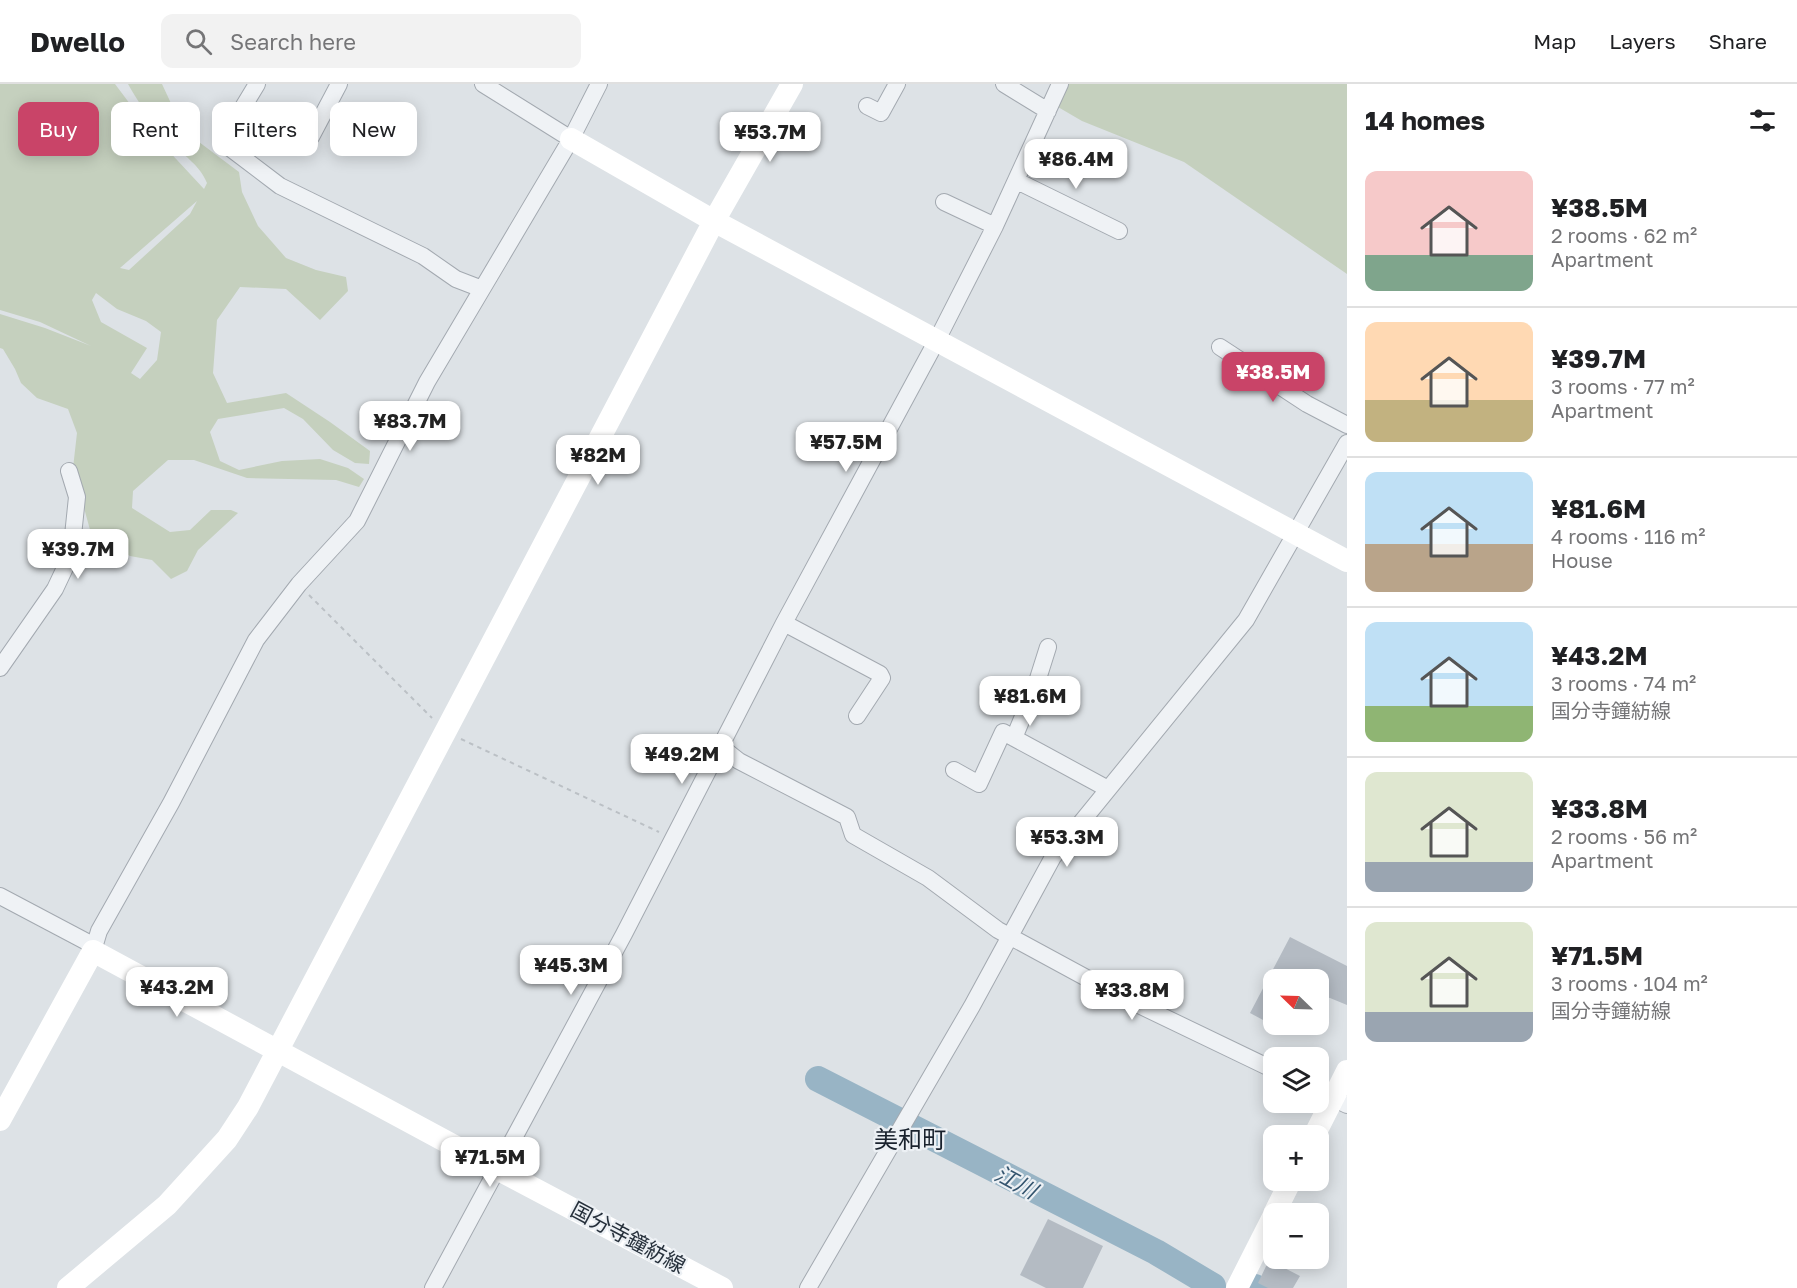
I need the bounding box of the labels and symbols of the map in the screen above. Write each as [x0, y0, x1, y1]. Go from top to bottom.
pin: ¥53.7M [721, 112, 819, 163]
pin: ¥86.4M [1027, 139, 1125, 190]
pin: ¥38.5M [1224, 352, 1322, 403]
pin: ¥83.7M [361, 401, 459, 452]
pin: ¥57.5M [797, 422, 895, 473]
pin: ¥82M [562, 435, 634, 486]
pin: ¥39.7M [29, 529, 127, 580]
pin: ¥81.6M [981, 676, 1079, 727]
pin: ¥49.2M [633, 734, 731, 785]
pin: ¥53.3M [1018, 817, 1116, 868]
pin: ¥45.3M [522, 945, 620, 996]
pin: ¥43.2M [128, 967, 226, 1018]
north arrow [1263, 969, 1329, 1035]
pin: ¥33.8M [1083, 970, 1181, 1021]
district label: 美和町 [874, 1124, 946, 1153]
pin: ¥71.5M [441, 1137, 539, 1188]
water label: 江川 [990, 1159, 1044, 1205]
street label: 国分寺鐘紡線 [567, 1196, 690, 1278]

